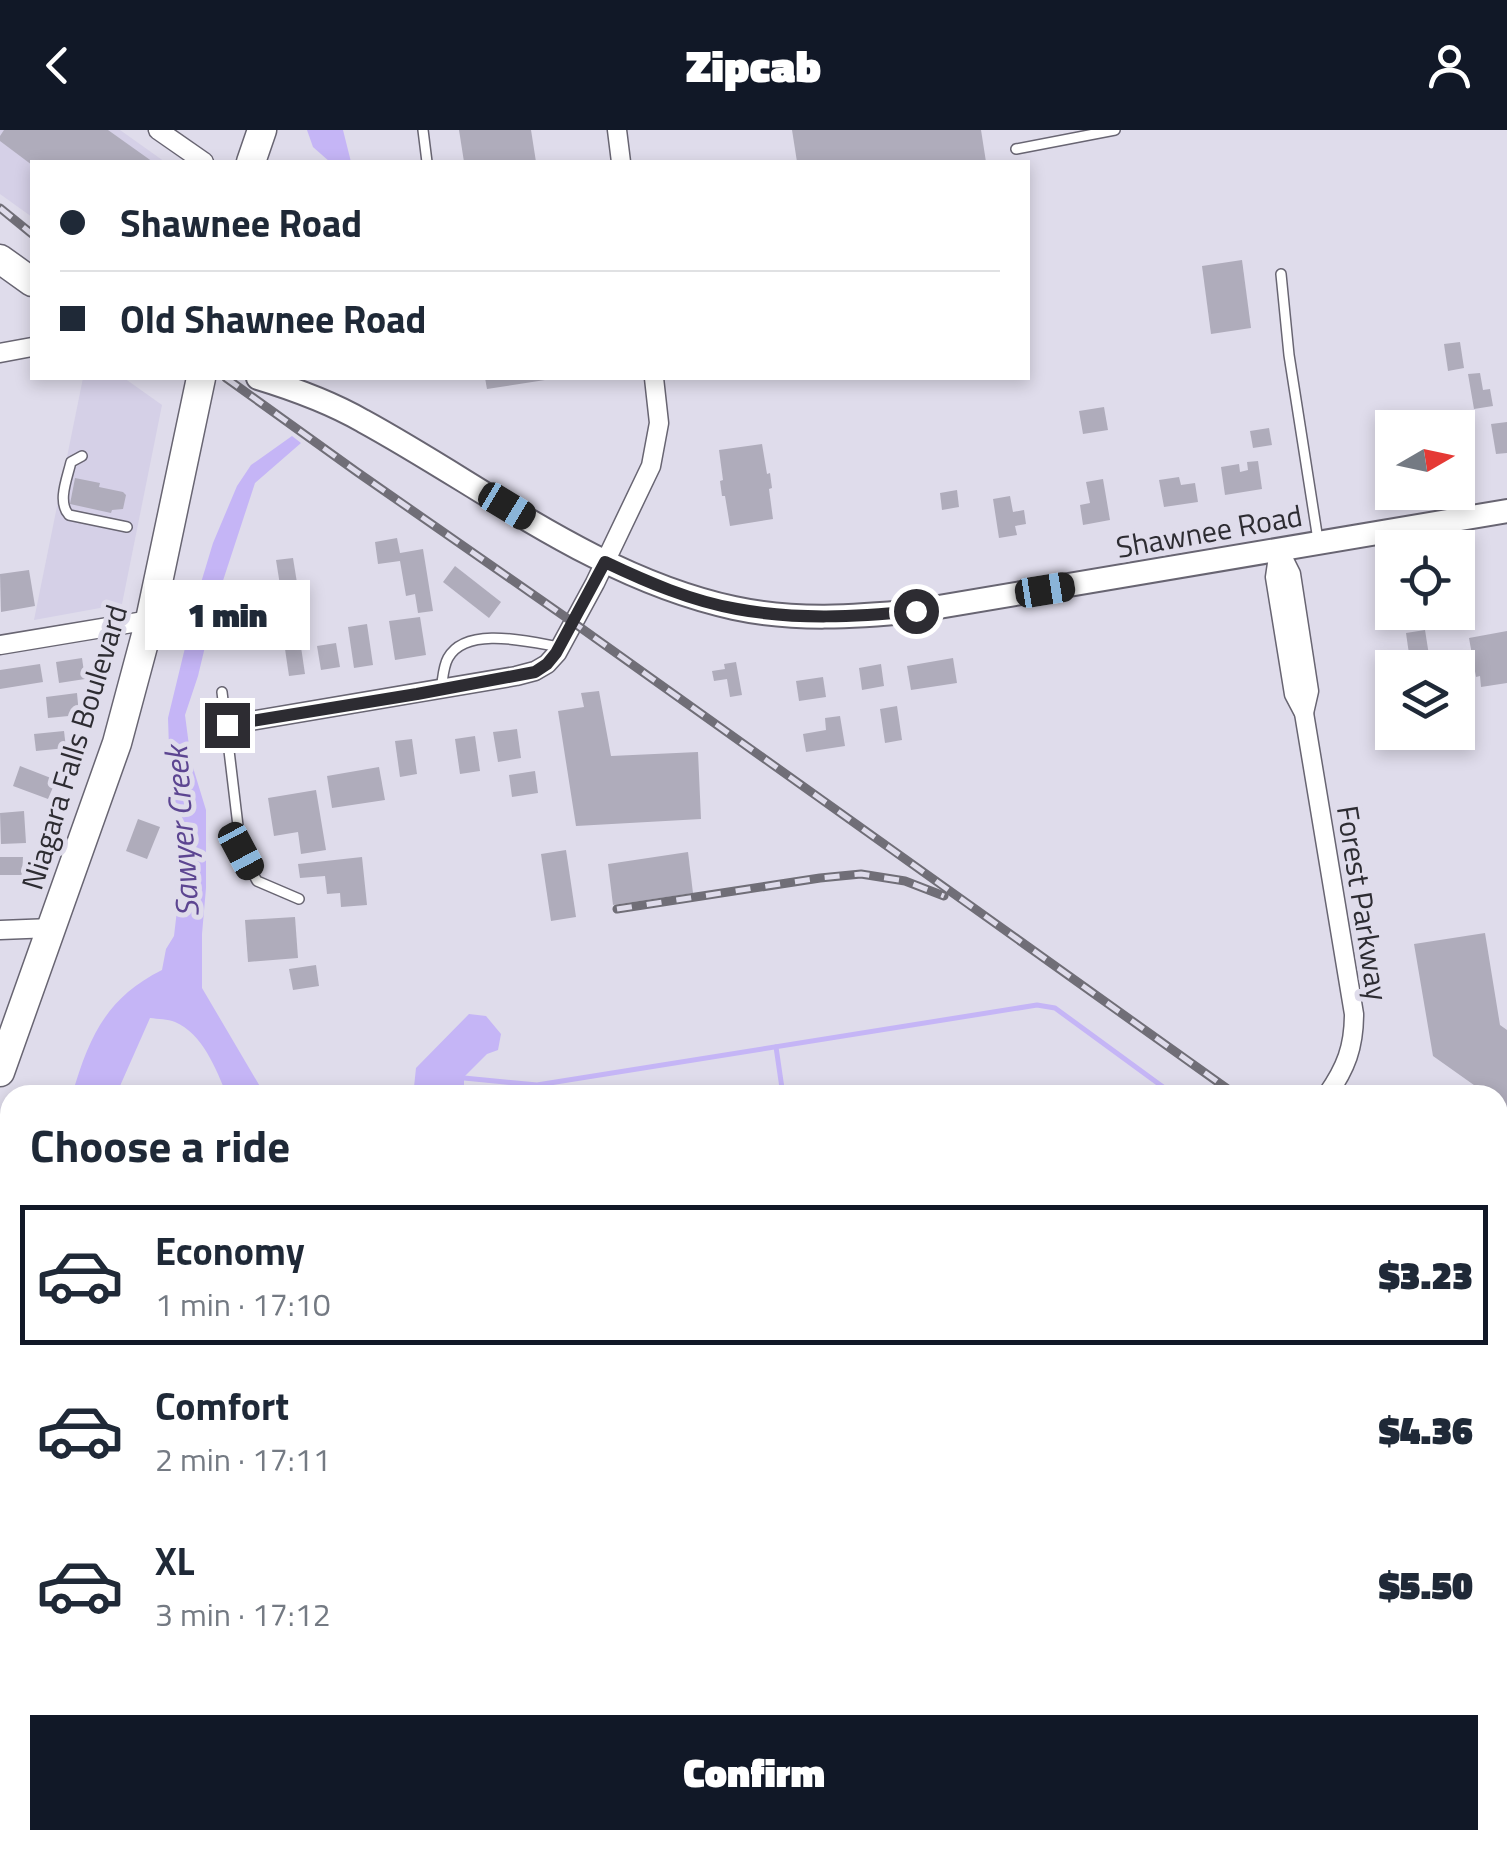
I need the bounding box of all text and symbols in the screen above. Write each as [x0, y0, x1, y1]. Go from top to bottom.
text: Zipcab [686, 31, 821, 99]
icon: back [30, 38, 85, 93]
icon: person [1422, 38, 1477, 93]
text: Shawnee Road [120, 194, 362, 252]
text: Old Shawnee Road [120, 290, 426, 348]
north arrow [1375, 410, 1475, 510]
map controls [1375, 410, 1475, 750]
car [474, 478, 540, 534]
street label: Shawnee Road [1112, 492, 1306, 570]
button: locate [1375, 530, 1475, 630]
car [1013, 570, 1077, 610]
callout: 1 min [144, 580, 310, 650]
route start [894, 589, 939, 634]
text: 1 min [188, 591, 267, 639]
street label: Niagara Falls Boulevard [9, 599, 139, 895]
button: layers [1375, 650, 1475, 750]
route end [205, 703, 250, 748]
water label: Sawyer Creek [151, 741, 211, 919]
street label: Forest Parkway [1325, 802, 1401, 1004]
car [214, 817, 268, 885]
text: Choose a ride [30, 1111, 290, 1179]
text: Economy [155, 1222, 305, 1280]
icon: car [35, 1230, 125, 1320]
text: $3.23 [1379, 1246, 1473, 1304]
text: 1 min · 17:10 [155, 1280, 331, 1328]
text: Comfort [155, 1377, 289, 1435]
icon: car [35, 1385, 125, 1475]
text: $4.36 [1379, 1401, 1473, 1459]
text: 2 min · 17:11 [155, 1435, 331, 1483]
text: XL [155, 1532, 195, 1590]
icon: car [35, 1540, 125, 1630]
text: $5.50 [1379, 1556, 1473, 1614]
text: 3 min · 17:12 [155, 1590, 331, 1638]
button: Confirm [30, 1715, 1478, 1830]

